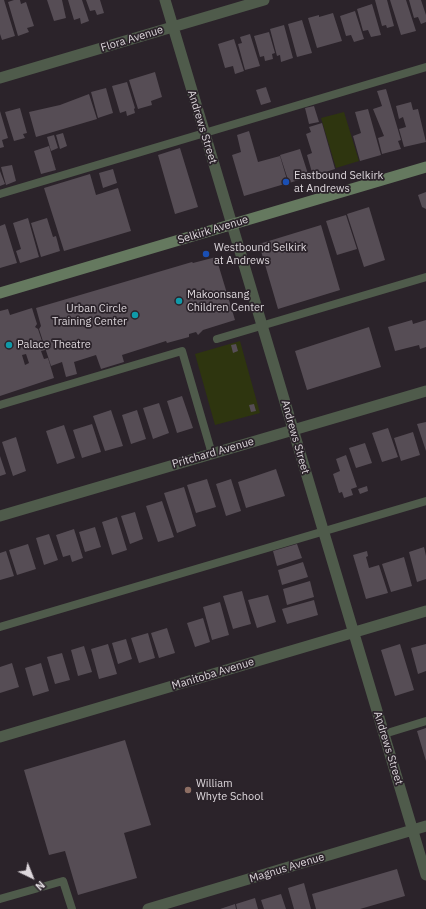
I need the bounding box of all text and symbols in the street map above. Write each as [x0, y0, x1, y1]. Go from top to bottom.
street label: Flora Avenue [99, 23, 165, 55]
street label: Andrews Street [185, 89, 219, 165]
place label: Eastbound Selkirk at Andrews [294, 169, 383, 195]
marker: Eastbound Selkirk at Andrews [281, 177, 291, 187]
street label: Selkirk Avenue [176, 213, 250, 247]
place label: Westbound Selkirk at Andrews [214, 241, 307, 267]
marker: Westbound Selkirk at Andrews [201, 249, 211, 259]
place label: Makoonsang Children Center [187, 288, 264, 314]
marker: Makoonsang Children Center [174, 296, 184, 306]
place label: Urban Circle Training Center [52, 302, 127, 328]
marker: Urban Circle Training Center [130, 310, 140, 320]
place label: Palace Theatre [17, 338, 91, 352]
marker: Palace Theatre [4, 340, 14, 350]
street label: Andrews Street [278, 399, 312, 475]
street label: Pritchard Avenue [171, 435, 255, 471]
street label: Manitoba Avenue [170, 655, 256, 693]
street label: Andrews Street [371, 710, 405, 786]
place label: William Whyte School [196, 777, 263, 803]
marker: William Whyte School [183, 785, 193, 795]
street label: Magnus Avenue [248, 850, 326, 886]
north arrow [12, 857, 52, 897]
text: N [32, 878, 48, 894]

